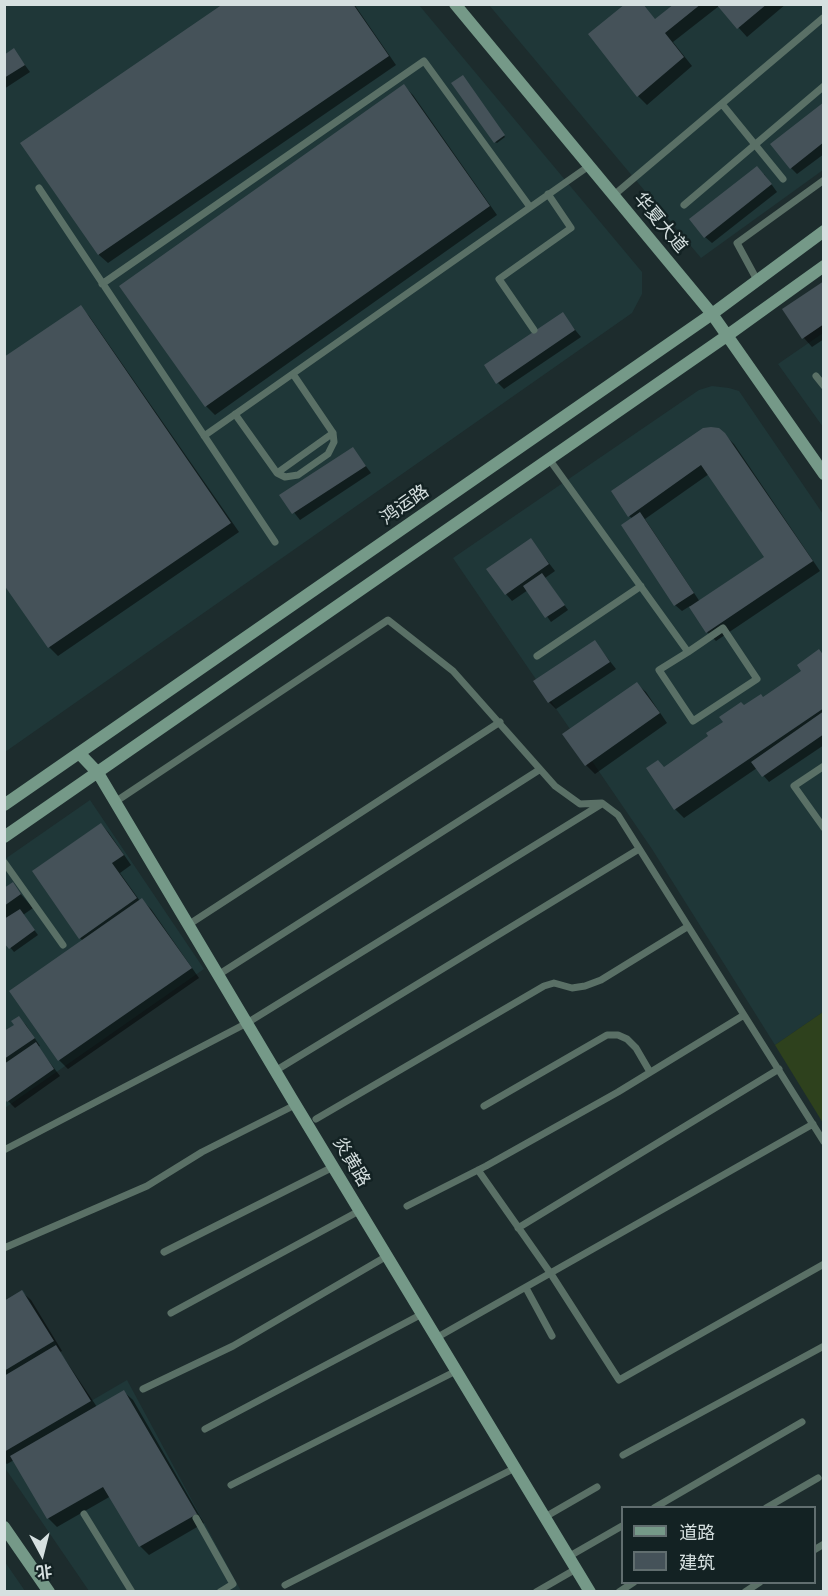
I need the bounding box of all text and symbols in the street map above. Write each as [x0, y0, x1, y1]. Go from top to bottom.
street label: 华夏大道 [629, 188, 691, 258]
street label: 鸿运路 [377, 481, 433, 529]
street label: 炎黄路 [328, 1133, 374, 1191]
legend [621, 1506, 816, 1584]
text: 道路 [679, 1521, 715, 1544]
north arrow [12, 1524, 72, 1584]
text: 建筑 [679, 1551, 715, 1574]
text: 北 [35, 1561, 53, 1583]

